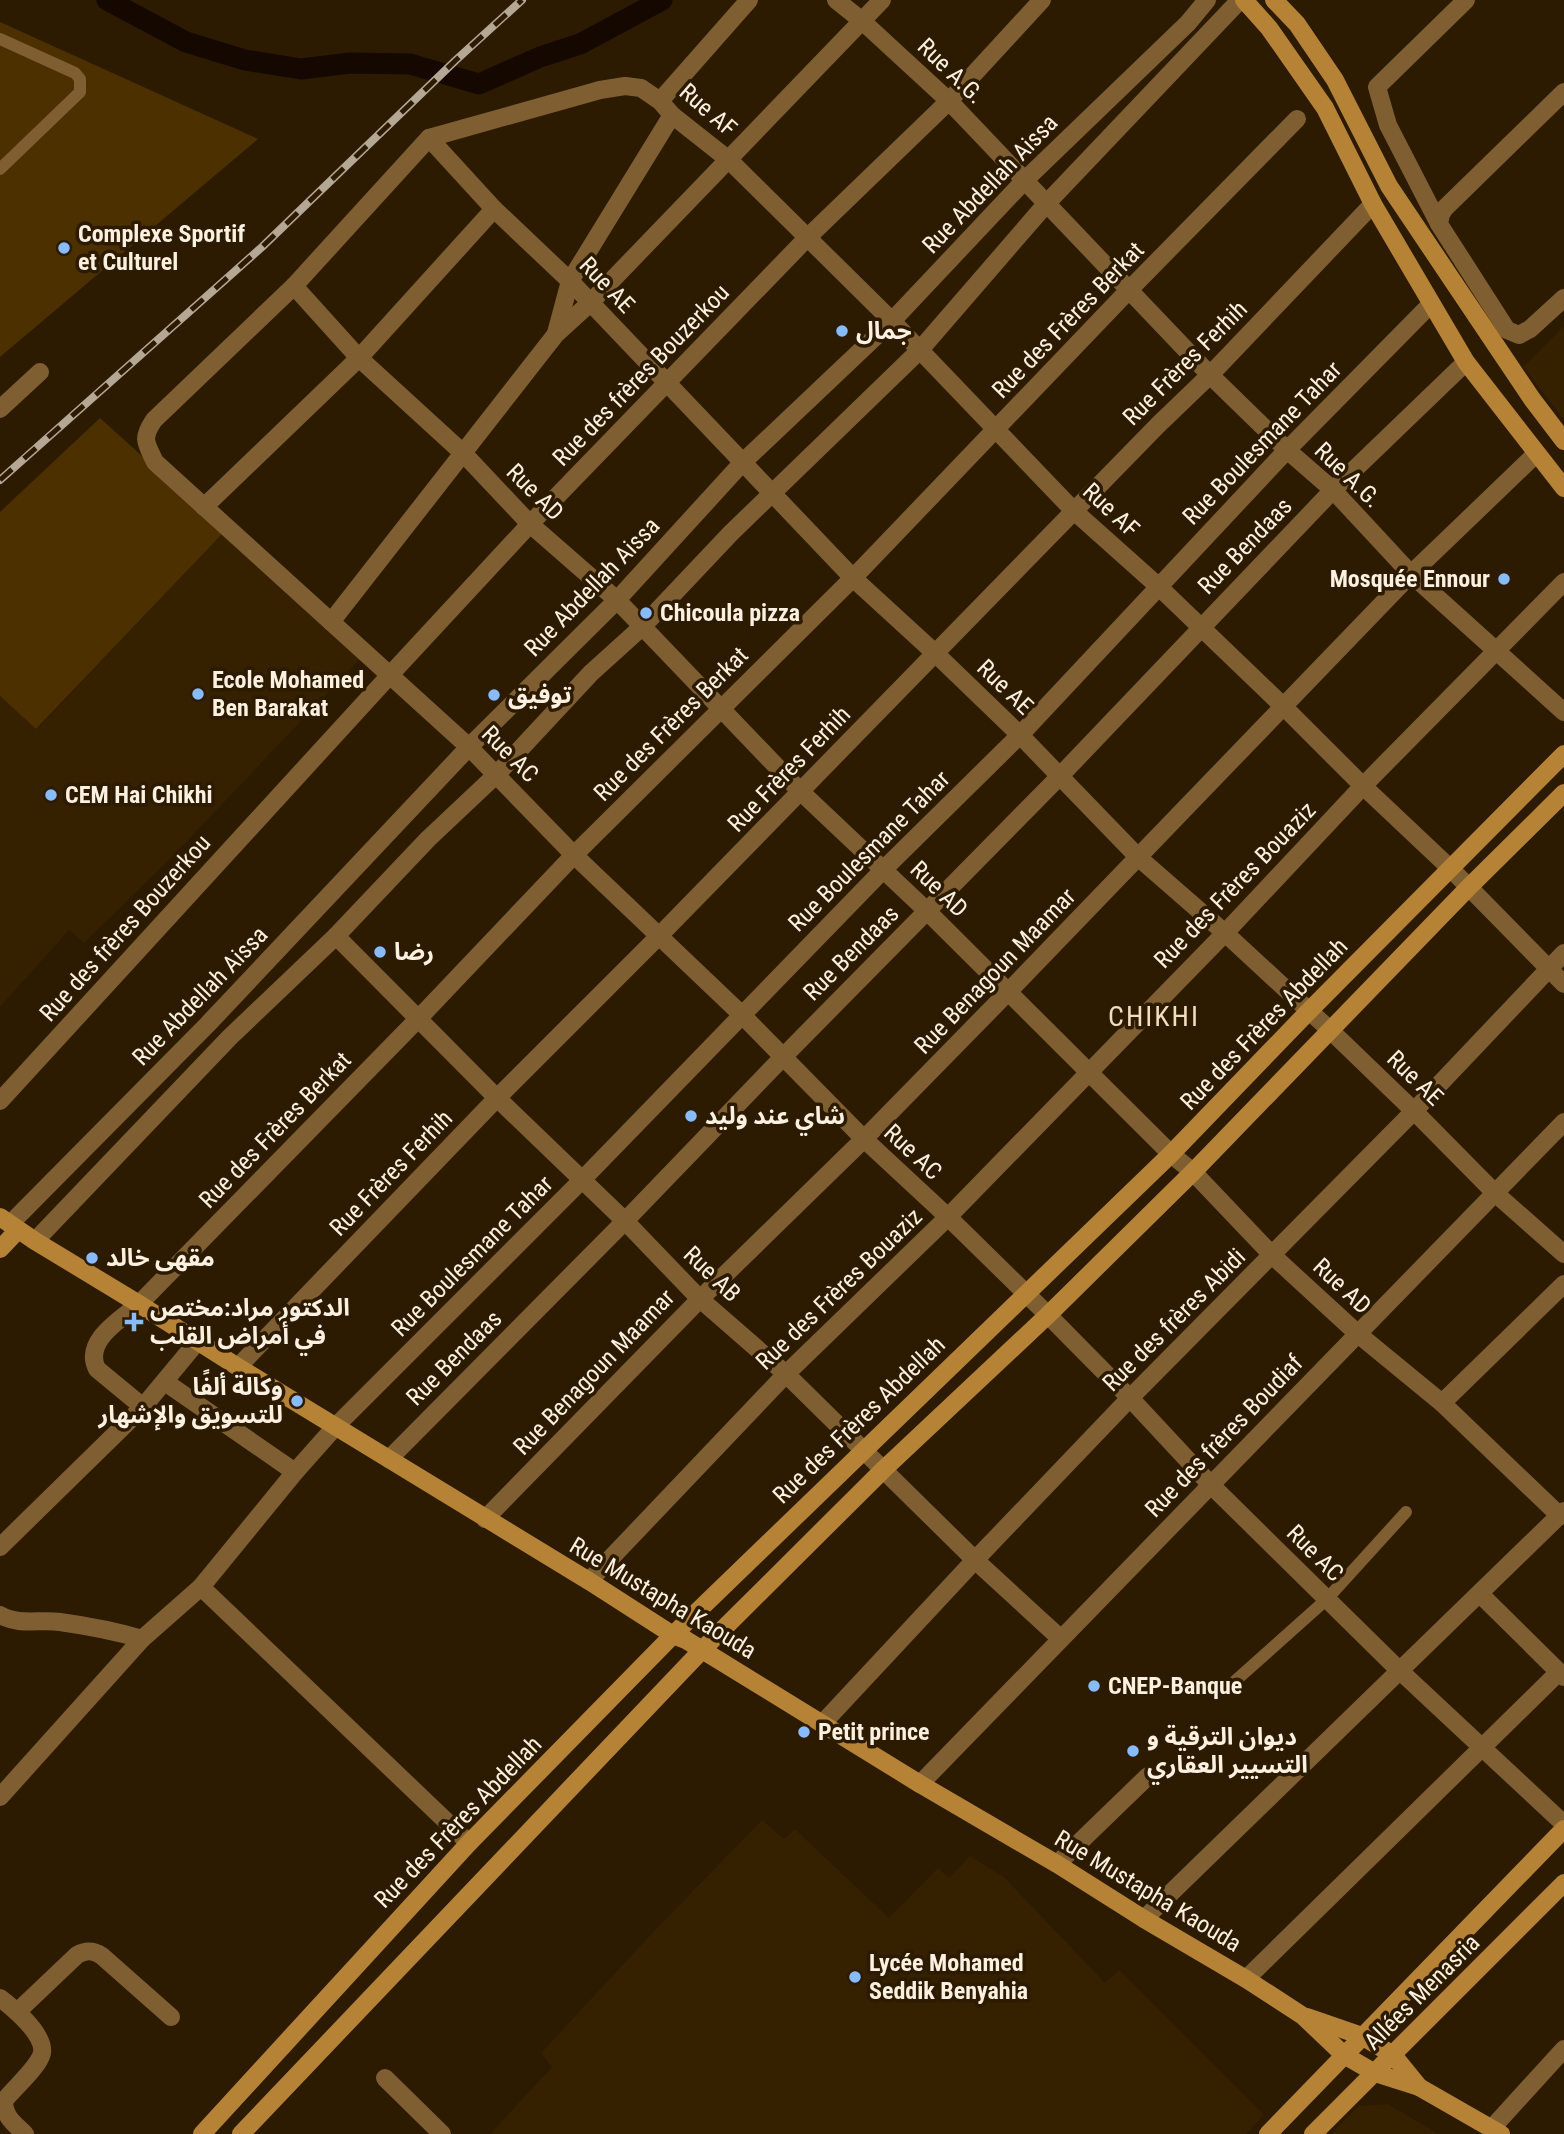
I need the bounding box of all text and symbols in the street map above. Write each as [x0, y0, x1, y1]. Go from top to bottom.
street label: Rue A.G. [912, 33, 990, 109]
street label: Rue AF [674, 78, 742, 142]
street label: Rue Abdellah Aissa [917, 109, 1063, 259]
place label: Complexe Sportif et Culturel [78, 220, 245, 276]
street label: Rue des Frères Berkat [986, 236, 1150, 404]
marker: Complexe Sportif et Culturel [56, 240, 72, 256]
street label: Rue AE [574, 251, 640, 319]
street label: Rue des frères Bouzerkou [547, 278, 735, 472]
street label: Rue Frères Ferhih [1117, 295, 1253, 431]
place label: جمال [856, 317, 912, 345]
marker: جمال [834, 323, 850, 339]
street label: Rue Boulesmane Tahar [1177, 356, 1347, 530]
street label: Rue A.G. [1309, 437, 1387, 513]
street label: Rue AD [501, 458, 569, 526]
street label: Rue AF [1077, 477, 1145, 543]
street label: Rue Bendaas [1192, 492, 1298, 600]
street label: Rue Abdellah Aissa [519, 512, 665, 662]
place label: Mosquée Ennour [1330, 565, 1490, 593]
marker: Mosquée Ennour [1496, 571, 1512, 587]
place label: Chicoula pizza [660, 599, 800, 627]
marker: Chicoula pizza [638, 605, 654, 621]
street label: Rue des Frères Berkat [588, 641, 754, 807]
street label: Rue AE [971, 654, 1039, 720]
place label: Ecole Mohamed Ben Barakat [212, 666, 364, 722]
place label: توفيق [508, 681, 572, 710]
marker: Ecole Mohamed Ben Barakat [190, 686, 206, 702]
marker: توفيق [486, 687, 502, 703]
street label: Rue Frères Ferhih [722, 700, 856, 838]
street label: Rue AC [476, 720, 544, 788]
street label: Rue Boulesmane Tahar [783, 765, 955, 937]
place label: CEM Hai Chikhi [65, 781, 213, 809]
marker: CEM Hai Chikhi [43, 787, 59, 803]
street label: Rue des Frères Bouaziz [1149, 796, 1321, 974]
street label: Rue des frères Bouzerkou [34, 829, 216, 1027]
street label: Rue AD [905, 855, 973, 923]
street label: Rue Benagoun Maamar [909, 882, 1081, 1060]
street label: Rue Bendaas [798, 900, 904, 1006]
street label: Rue Abdellah Aissa [127, 921, 273, 1071]
street label: Rue des Frères Abdellah [1175, 932, 1353, 1116]
place label: رضا [394, 938, 434, 966]
marker: رضا [372, 944, 388, 960]
district label: CHIKHI [1108, 1000, 1200, 1033]
street label: Rue AE [1381, 1045, 1449, 1111]
street label: Rue des Frères Berkat [193, 1046, 357, 1214]
place label: شاي عند وليد [705, 1102, 845, 1136]
street label: Rue Frères Ferhih [324, 1104, 458, 1242]
marker: شاي عند وليد [683, 1108, 699, 1124]
street label: Rue AC [878, 1118, 948, 1186]
street label: Rue Boulesmane Tahar [386, 1170, 558, 1342]
street label: Rue des Frères Bouaziz [750, 1203, 928, 1375]
street label: Rue AB [678, 1240, 746, 1308]
street label: Rue des frères Abidi [1097, 1243, 1251, 1397]
place label: مقهى خالد [106, 1244, 215, 1272]
marker: مقهى خالد [84, 1250, 100, 1266]
street label: Rue AD [1307, 1252, 1377, 1320]
street label: Rue Benagoun Maamar [508, 1283, 680, 1461]
place label: الدكتور مراد:مختص في أمراض القلب [150, 1294, 350, 1356]
street label: Rue Bendaas [401, 1305, 507, 1411]
marker: الدكتور مراد:مختص في أمراض القلب [124, 1312, 144, 1332]
street label: Rue des Frères Abdellah [767, 1331, 951, 1509]
street label: Rue des frères Boudiaf [1139, 1349, 1309, 1523]
place label: وكالة ألفًا للتسويق والإشهار [97, 1368, 283, 1431]
marker: وكالة ألفًا للتسويق والإشهار [289, 1393, 305, 1409]
street label: Rue AC [1281, 1519, 1349, 1587]
street label: Rue Mustapha Kaouda [565, 1531, 761, 1665]
place label: CNEP-Banque [1108, 1672, 1242, 1700]
marker: CNEP-Banque [1086, 1678, 1102, 1694]
place label: Petit prince [818, 1718, 929, 1746]
place label: ديوان الترقية و التسيير العقاري [1147, 1723, 1308, 1785]
marker: Petit prince [796, 1724, 812, 1740]
street label: Rue des Frères Abdellah [369, 1730, 547, 1914]
marker: ديوان الترقية و التسيير العقاري [1125, 1743, 1141, 1759]
street label: Rue Mustapha Kaouda [1050, 1824, 1246, 1958]
street label: Allées Menasria [1359, 1929, 1485, 2055]
place label: Lycée Mohamed Seddik Benyahia [869, 1949, 1028, 2005]
marker: Lycée Mohamed Seddik Benyahia [847, 1969, 863, 1985]

